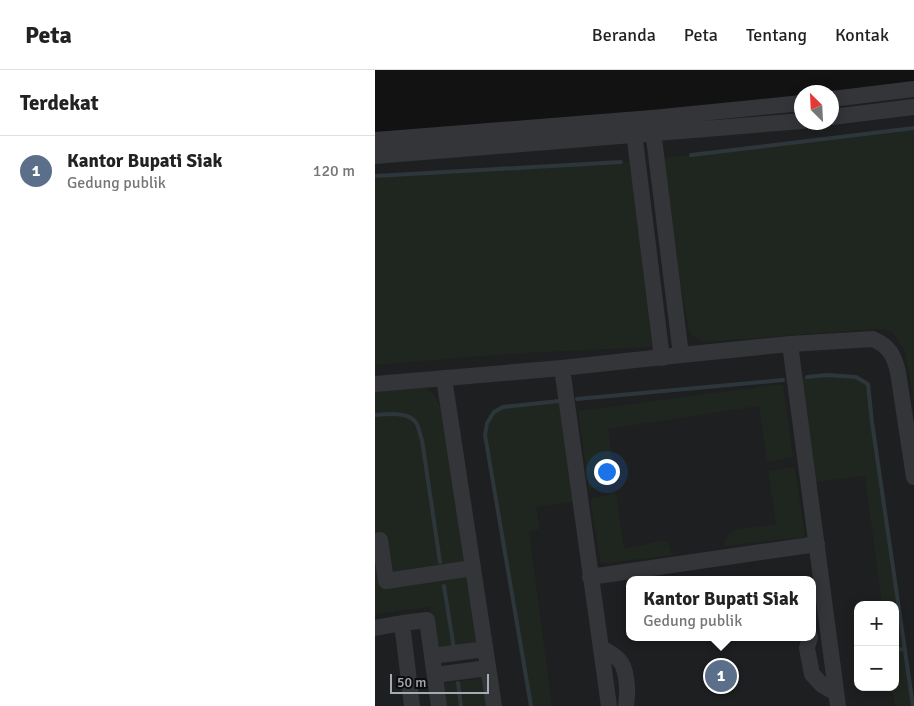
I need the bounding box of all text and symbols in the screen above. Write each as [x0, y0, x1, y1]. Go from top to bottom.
text: Peta [25, 20, 72, 50]
text: Beranda [592, 24, 656, 46]
text: Peta [684, 24, 718, 46]
text: Tentang [746, 24, 807, 46]
text: Kontak [835, 24, 889, 46]
north arrow [794, 85, 839, 130]
text: Terdekat [20, 90, 99, 116]
text: Kantor Bupati Siak [67, 149, 222, 173]
text: 1 [32, 161, 40, 181]
text: 120 m [313, 161, 355, 181]
text: Gedung publik [67, 173, 166, 193]
your location [594, 459, 620, 485]
popup [626, 576, 816, 641]
text: Kantor Bupati Siak [643, 587, 799, 611]
map controls [854, 601, 899, 691]
button: + [854, 601, 899, 646]
text: Gedung publik [643, 611, 742, 631]
button: − [854, 646, 899, 691]
pin: 1 [705, 657, 737, 695]
scale bar [390, 671, 489, 694]
text: 50 m [397, 674, 426, 691]

